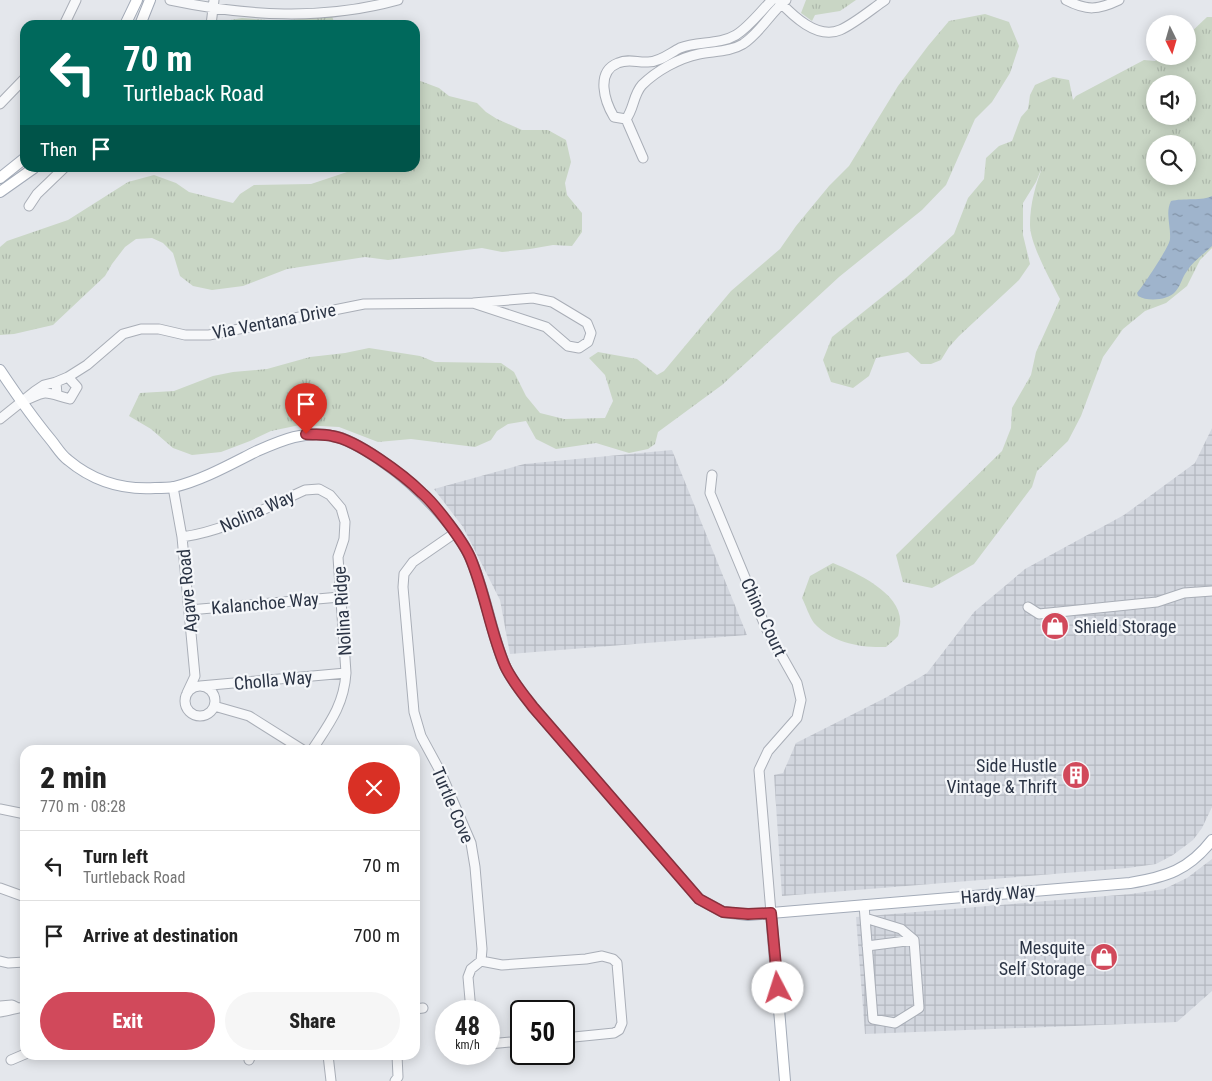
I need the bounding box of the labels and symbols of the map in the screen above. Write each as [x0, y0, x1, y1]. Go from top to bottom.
north arrow [1146, 15, 1196, 65]
street label: Via Ventana Drive [211, 299, 337, 343]
pin [285, 383, 327, 434]
street label: Nolina Way [216, 485, 298, 537]
street label: Agave Road [173, 548, 201, 634]
street label: Nolina Ridge [328, 565, 356, 657]
street label: Chino Court [737, 574, 791, 660]
street label: Kalanchoe Way [210, 588, 320, 618]
shop icon: Shield Storage [1040, 611, 1070, 641]
place label: Shield Storage [1074, 616, 1176, 637]
street label: Cholla Way [233, 666, 313, 694]
place label: Side Hustle Vintage & Thrift [946, 755, 1057, 797]
building icon: Side Hustle Vintage & Thrift [1061, 760, 1091, 790]
street label: Turtle Cove [428, 764, 478, 846]
street label: Hardy Way [960, 880, 1037, 908]
place label: Mesquite Self Storage [999, 937, 1085, 979]
shop icon: Mesquite Self Storage [1089, 942, 1119, 972]
position arrow [751, 961, 803, 1013]
speed limit sign: 50 [510, 1000, 575, 1065]

